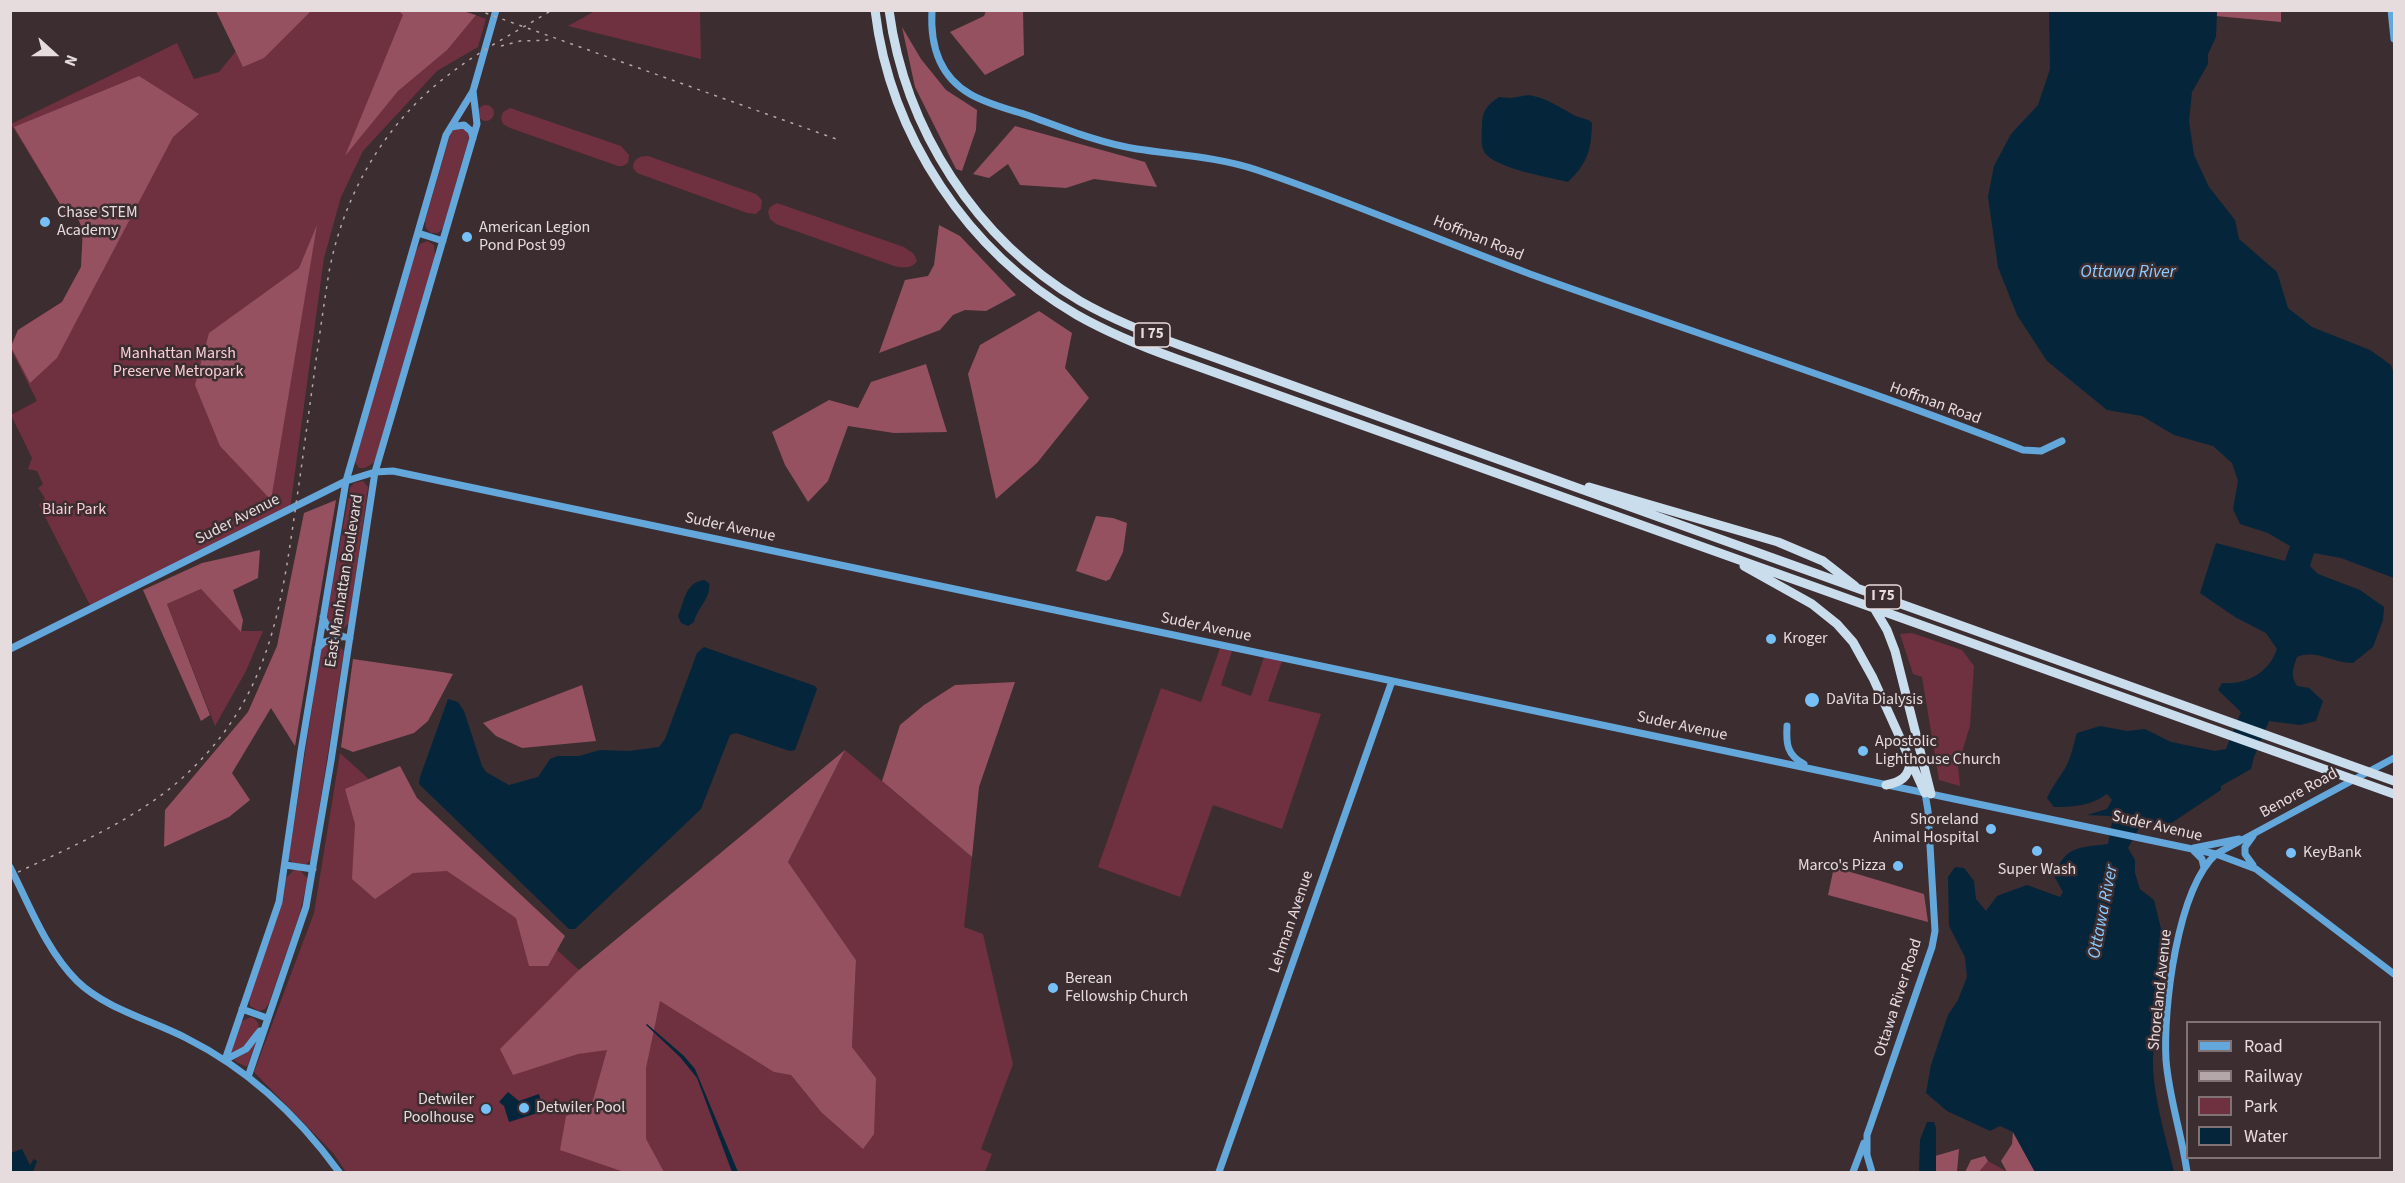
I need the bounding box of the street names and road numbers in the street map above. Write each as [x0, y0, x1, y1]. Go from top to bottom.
street label: Hoffman Road [1430, 212, 1526, 266]
road number: I 75 [1134, 323, 1170, 347]
street label: Hoffman Road [1887, 379, 1983, 429]
street label: Suder Avenue [193, 491, 283, 549]
street label: East Manhattan Boulevard [322, 493, 368, 669]
street label: Suder Avenue [683, 509, 777, 547]
road number: I 75 [1865, 585, 1901, 609]
street label: Suder Avenue [1159, 609, 1253, 647]
street label: Suder Avenue [1635, 708, 1729, 746]
street label: Benore Road [2257, 765, 2341, 823]
street label: Suder Avenue [2110, 807, 2204, 847]
street label: Lehman Avenue [1266, 868, 1318, 976]
street label: Shoreland Avenue [2145, 929, 2177, 1051]
street label: Ottawa River Road [1871, 937, 1927, 1059]

